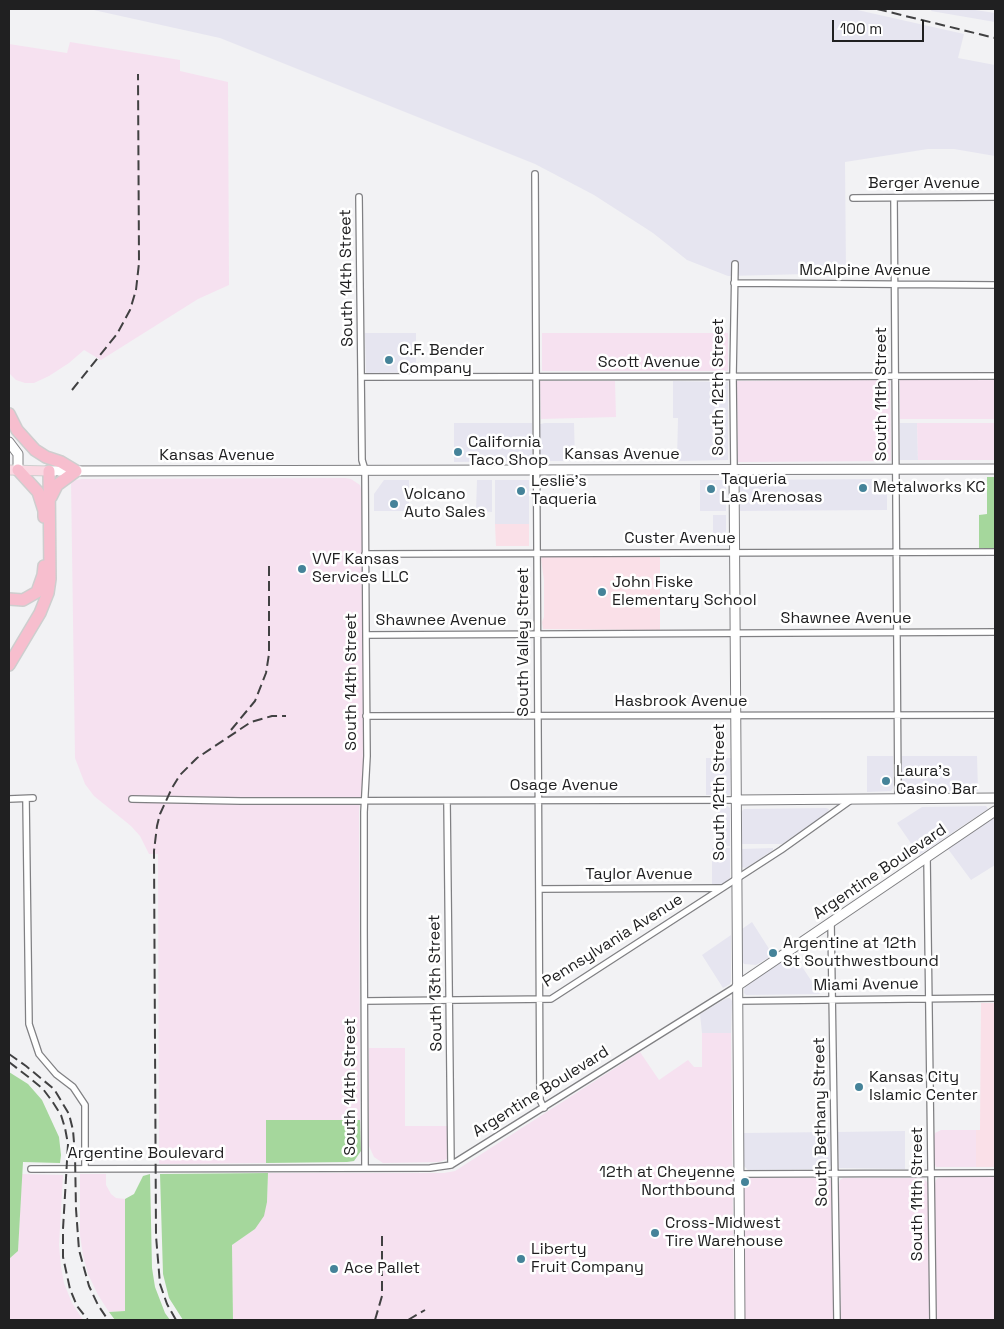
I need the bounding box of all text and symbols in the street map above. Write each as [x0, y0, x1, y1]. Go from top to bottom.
scale bar [834, 10, 926, 42]
text: 100 m [840, 19, 882, 38]
street label: Berger Avenue [868, 174, 980, 194]
street label: South 14th Street [336, 209, 358, 347]
street label: McAlpine Avenue [799, 261, 931, 281]
street label: South 12th Street [709, 318, 729, 456]
street label: South 11th Street [872, 327, 892, 461]
place label: C.F. Bender Company [399, 341, 485, 379]
street label: Scott Avenue [598, 353, 700, 373]
marker: C.F. Bender Company [383, 354, 395, 366]
place label: California Taco Shop [468, 433, 548, 471]
street label: Kansas Avenue [564, 445, 680, 465]
street label: Kansas Avenue [159, 446, 275, 466]
marker: California Taco Shop [452, 446, 464, 458]
place label: Taqueria Las Arenosas [721, 470, 822, 508]
place label: Leslie's Taqueria [531, 472, 597, 510]
place label: Metalworks KC [873, 478, 986, 498]
marker: Metalworks KC [857, 482, 869, 494]
marker: Taqueria Las Arenosas [705, 483, 717, 495]
place label: Volcano Auto Sales [404, 485, 486, 523]
marker: Leslie's Taqueria [515, 485, 527, 497]
marker: Volcano Auto Sales [388, 498, 400, 510]
street label: Custer Avenue [624, 529, 736, 549]
place label: VVF Kansas Services LLC [312, 550, 409, 588]
marker: VVF Kansas Services LLC [296, 563, 308, 575]
street label: South Valley Street [514, 567, 534, 717]
place label: John Fiske Elementary School [612, 573, 757, 611]
marker: John Fiske Elementary School [596, 586, 608, 598]
street label: Shawnee Avenue [781, 609, 911, 629]
street label: Shawnee Avenue [376, 611, 506, 631]
street label: South 14th Street [342, 613, 362, 751]
street label: Hasbrook Avenue [614, 692, 748, 712]
street label: South 12th Street [710, 723, 730, 861]
place label: Laura's Casino Bar [896, 762, 977, 800]
marker: Laura's Casino Bar [880, 775, 892, 787]
street label: Osage Avenue [510, 776, 618, 796]
street label: Argentine Boulevard [810, 820, 950, 924]
street label: Taylor Avenue [585, 865, 693, 885]
street label: Pennsylvania Avenue [539, 890, 687, 992]
street label: South 13th Street [425, 914, 447, 1052]
place label: Argentine at 12th St Southwestbound [783, 934, 939, 972]
marker: Argentine at 12th St Southwestbound [767, 947, 779, 959]
street label: Miami Avenue [813, 974, 919, 996]
street label: South 14th Street [341, 1018, 361, 1156]
street label: South Bethany Street [810, 1037, 832, 1207]
street label: Argentine Boulevard [469, 1042, 613, 1142]
place label: Kansas City Islamic Center [869, 1068, 978, 1106]
marker: Kansas City Islamic Center [853, 1081, 865, 1093]
street label: South 11th Street [908, 1127, 928, 1261]
street label: Argentine Boulevard [68, 1144, 224, 1164]
place label: 12th at Cheyenne Northbound [599, 1163, 735, 1201]
marker: 12th at Cheyenne Northbound [739, 1176, 751, 1188]
place label: Cross-Midwest Tire Warehouse [665, 1214, 783, 1252]
marker: Cross-Midwest Tire Warehouse [649, 1227, 661, 1239]
place label: Liberty Fruit Company [531, 1240, 644, 1278]
marker: Liberty Fruit Company [515, 1253, 527, 1265]
place label: Ace Pallet [344, 1259, 420, 1279]
marker: Ace Pallet [328, 1263, 340, 1275]

